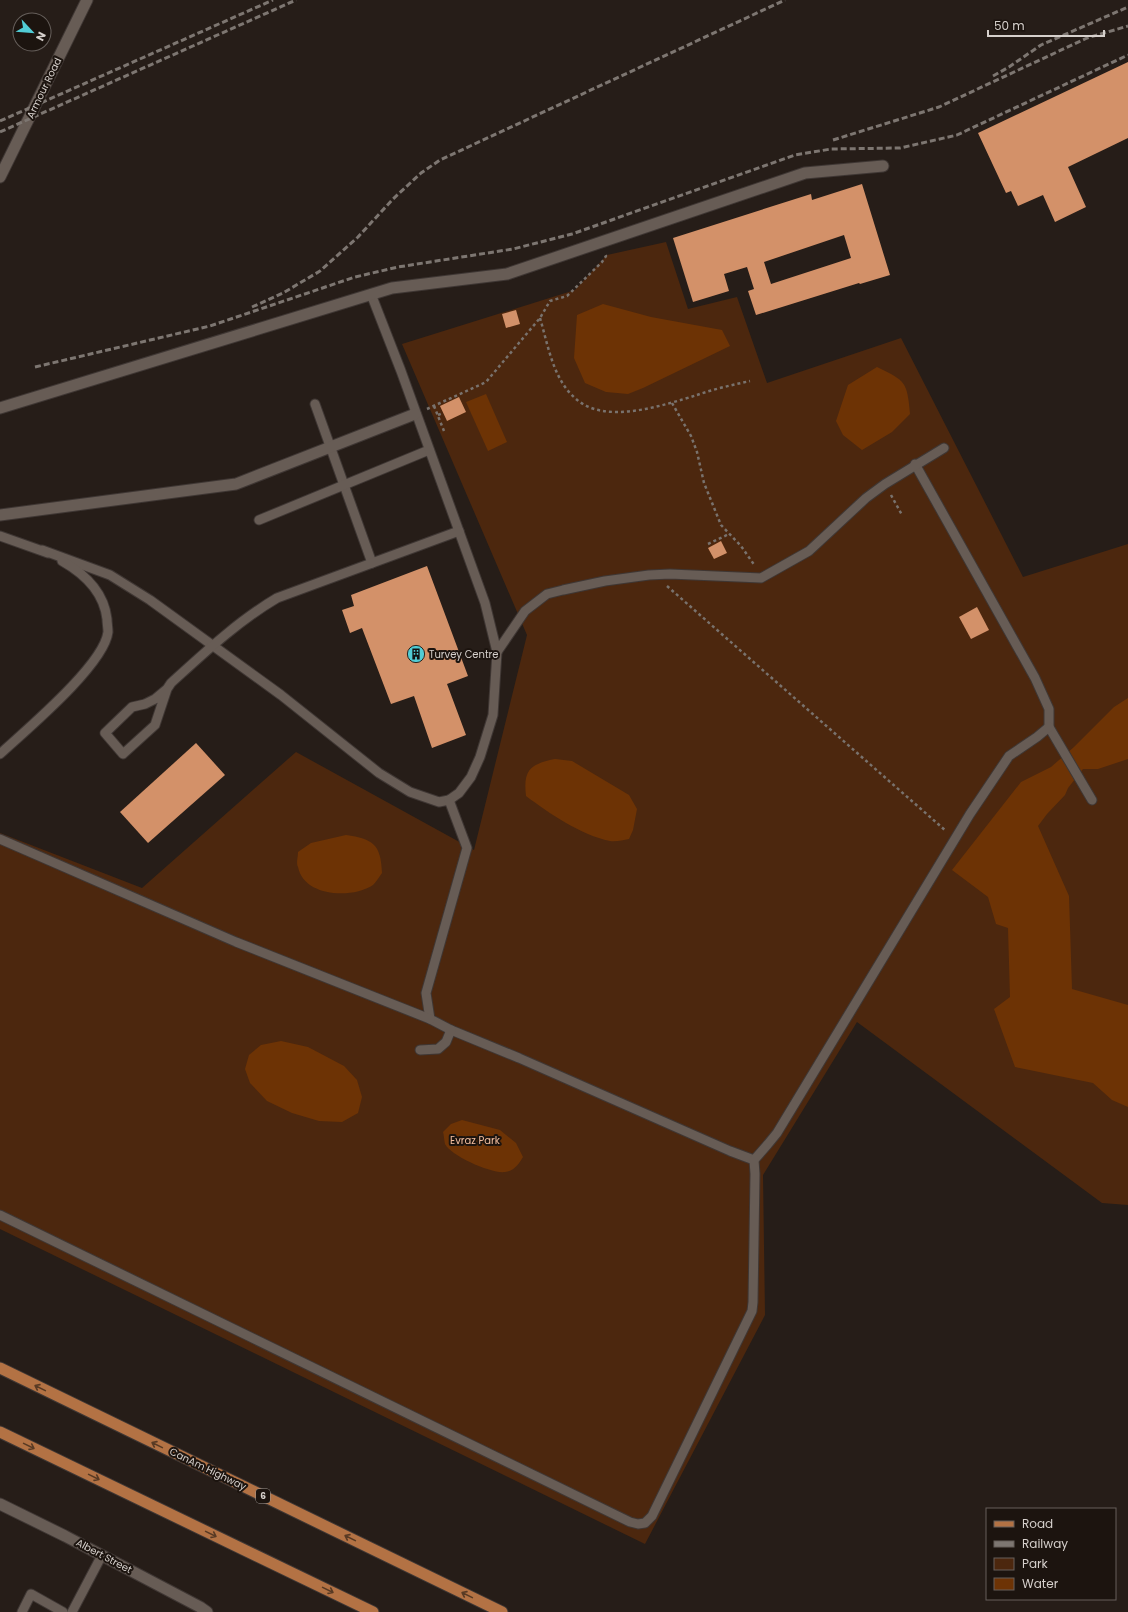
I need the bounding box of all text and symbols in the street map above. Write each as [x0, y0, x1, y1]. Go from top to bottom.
north arrow [12, 12, 52, 52]
scale bar [988, 12, 1104, 38]
text: 50 m [994, 17, 1025, 34]
text: N [32, 29, 50, 44]
street label: Armour Road [23, 55, 65, 121]
building icon: Turvey Centre [406, 644, 426, 664]
place label: Turvey Centre [429, 647, 499, 662]
park label: Evraz Park [450, 1133, 501, 1148]
one-way arrow [35, 1384, 47, 1391]
one-way arrow [152, 1441, 164, 1448]
one-way arrow [23, 1443, 35, 1450]
street label: CanAm Highway [167, 1444, 249, 1494]
one-way arrow [88, 1474, 100, 1481]
road number: 6 [256, 1489, 270, 1503]
legend [986, 1508, 1116, 1600]
text: Road [1022, 1515, 1053, 1532]
one-way arrow [205, 1531, 217, 1538]
one-way arrow [344, 1534, 356, 1541]
street label: Albert Street [73, 1535, 135, 1577]
text: Railway [1022, 1535, 1068, 1552]
text: Park [1022, 1555, 1049, 1572]
text: Water [1022, 1575, 1059, 1592]
one-way arrow [322, 1587, 334, 1594]
one-way arrow [461, 1591, 473, 1598]

